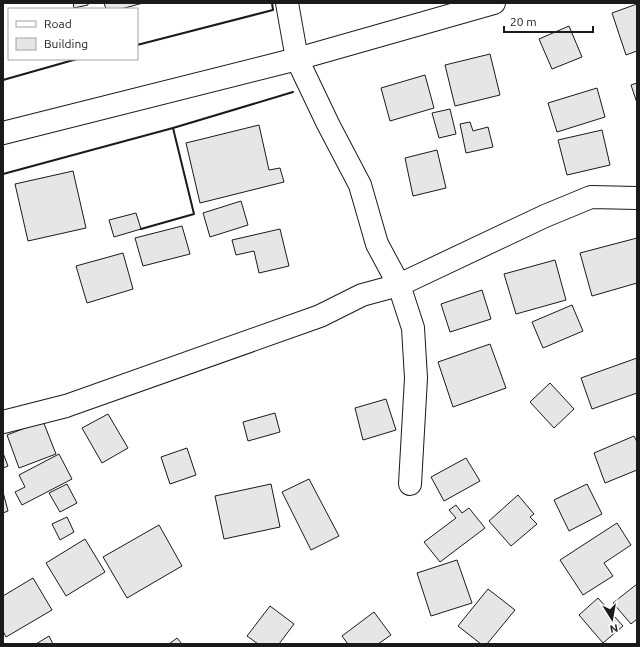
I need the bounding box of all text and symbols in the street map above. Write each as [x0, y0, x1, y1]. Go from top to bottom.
legend [8, 8, 138, 60]
scale bar [504, 8, 593, 34]
text: 20 m [510, 15, 537, 28]
text: Road [44, 17, 72, 30]
text: Building [44, 37, 88, 50]
north arrow [592, 599, 632, 639]
text: N [609, 622, 619, 635]

